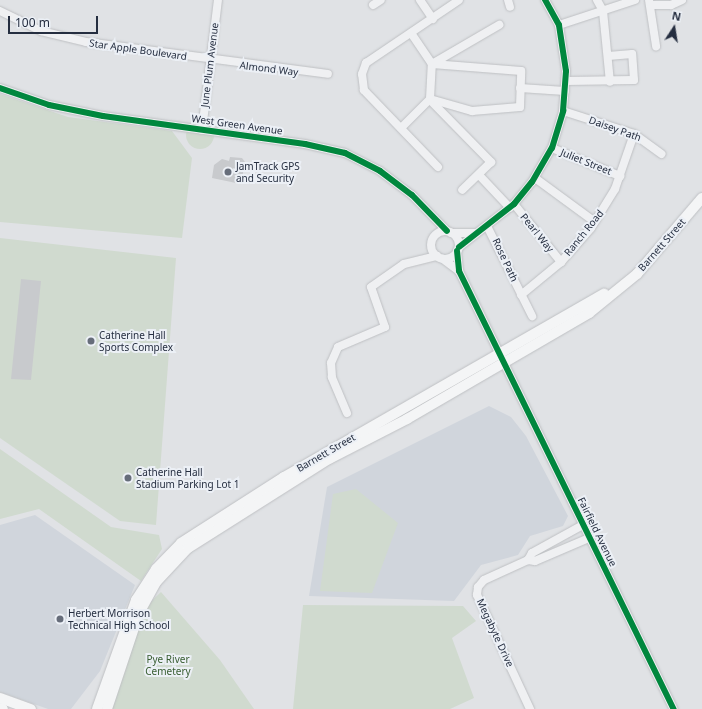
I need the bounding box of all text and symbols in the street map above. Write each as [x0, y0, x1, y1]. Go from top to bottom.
scale bar [10, 8, 100, 34]
north arrow [654, 8, 694, 48]
text: N [671, 8, 683, 24]
text: 100 m [15, 14, 50, 31]
street label: June Plum Avenue [199, 22, 221, 108]
street label: Star Apple Boulevard [88, 37, 188, 63]
street label: Almond Way [239, 59, 299, 79]
street label: West Green Avenue [191, 113, 283, 137]
street label: Daisey Path [587, 114, 643, 144]
street label: Juliet Street [559, 146, 613, 178]
place label: JamTrack GPS and Security [236, 160, 300, 184]
marker: JamTrack GPS and Security [223, 167, 233, 177]
street label: Ranch Road [562, 208, 606, 258]
street label: Pearl Way [518, 211, 556, 255]
street label: Barnett Street [636, 216, 688, 274]
street label: Rose Path [490, 236, 520, 284]
place label: Catherine Hall Sports Complex [99, 329, 173, 352]
marker: Catherine Hall Sports Complex [86, 336, 96, 346]
street label: Barnett Street [295, 431, 357, 475]
place label: Catherine Hall Stadium Parking Lot 1 [136, 466, 239, 490]
marker: Catherine Hall Stadium Parking Lot 1 [123, 473, 133, 483]
street label: Fairfield Avenue [575, 495, 619, 569]
street label: Megabyte Drive [474, 597, 516, 669]
place label: Herbert Morrison Technical High School [68, 607, 170, 630]
marker: Herbert Morrison Technical High School [55, 614, 65, 624]
park label: Pye River Cemetery [145, 653, 191, 676]

